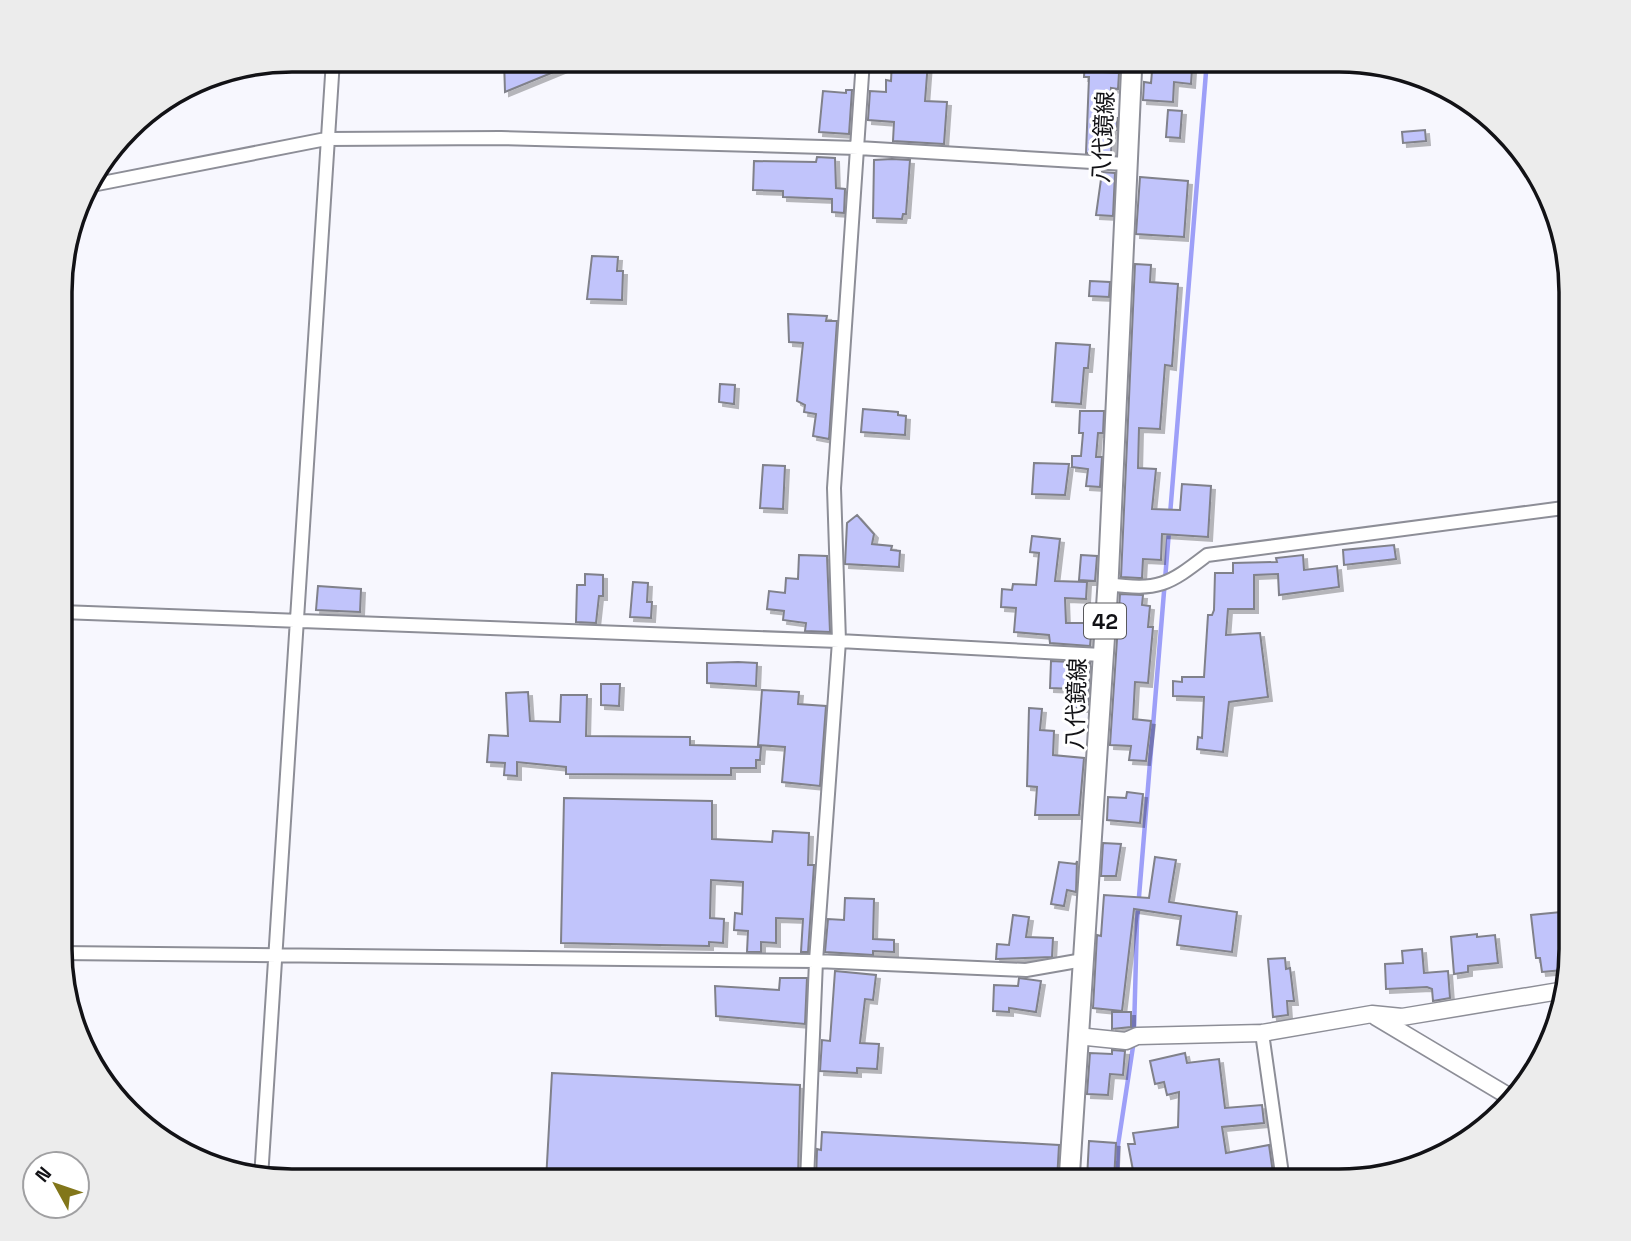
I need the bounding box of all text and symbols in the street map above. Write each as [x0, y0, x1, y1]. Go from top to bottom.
street label: 八代鏡線 [1086, 90, 1120, 184]
road number: 42 [1084, 604, 1126, 638]
street label: 八代鏡線 [1059, 658, 1093, 750]
north arrow [21, 1150, 91, 1220]
text: N [30, 1161, 57, 1187]

